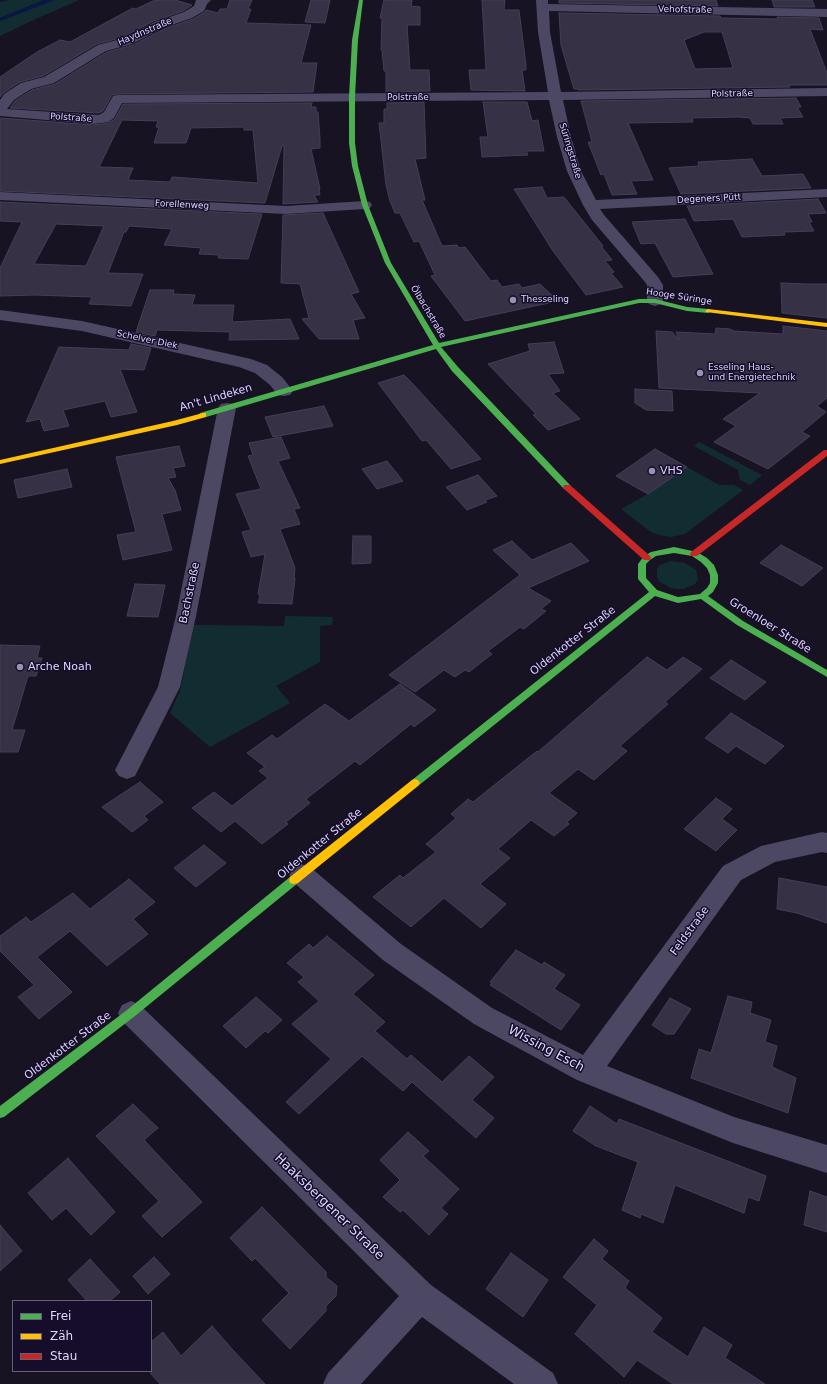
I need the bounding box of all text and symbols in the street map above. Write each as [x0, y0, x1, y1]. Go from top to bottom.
street label: Vehofstraße [658, 4, 712, 16]
street label: Haydnstraße [116, 16, 174, 48]
street label: Polstraße [711, 88, 753, 100]
street label: Polstraße [387, 93, 429, 103]
street label: Polstraße [50, 111, 92, 125]
street label: Süringstraße [556, 122, 584, 180]
street label: Degeners Pütt [677, 192, 741, 206]
street label: Forellenweg [155, 198, 209, 212]
street label: Ölbachstraße [408, 283, 448, 341]
street label: Hooge Süringe [645, 286, 713, 308]
marker: Thesseling [508, 295, 518, 305]
place label: Thesseling [521, 295, 569, 305]
street label: Schelver Diek [116, 328, 178, 352]
place label: Esseling Haus- und Energietechnik [708, 363, 795, 384]
marker: Esseling Haus- und Energietechnik [695, 368, 705, 378]
street label: An't Lindeken [178, 381, 254, 415]
place label: VHS [660, 464, 683, 478]
marker: VHS [647, 466, 657, 476]
street label: Bachstraße [177, 561, 203, 625]
street label: Groenloer Straße [727, 595, 813, 657]
street label: Oldenkotter Straße [528, 604, 618, 678]
place label: Arche Noah [28, 660, 92, 674]
marker: Arche Noah [15, 662, 25, 672]
street label: Oldenkotter Straße [275, 806, 365, 882]
street label: Feldstraße [668, 904, 712, 958]
street label: Oldenkotter Straße [22, 1009, 114, 1083]
street label: Wissing Esch [505, 1022, 587, 1076]
street label: Haaksbergener Straße [271, 1151, 387, 1263]
legend [12, 1300, 152, 1372]
text: Frei [50, 1309, 71, 1323]
text: Zäh [50, 1329, 73, 1343]
text: Stau [50, 1349, 77, 1363]

